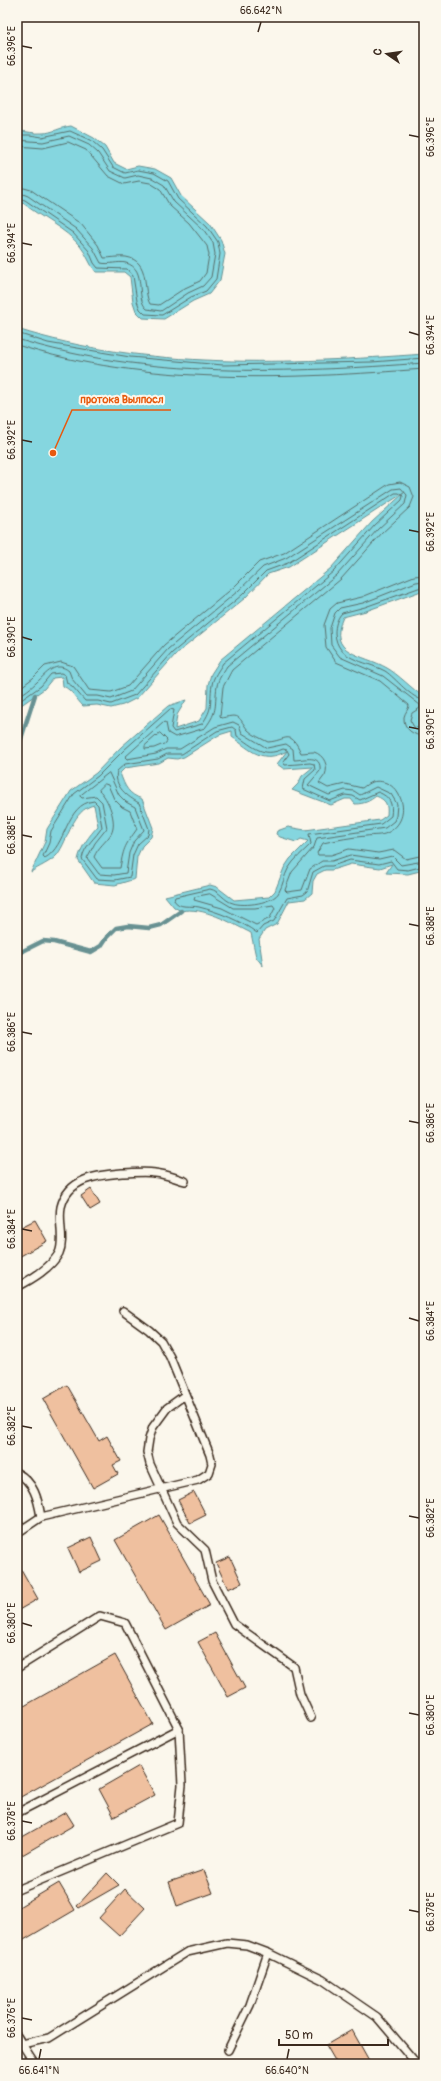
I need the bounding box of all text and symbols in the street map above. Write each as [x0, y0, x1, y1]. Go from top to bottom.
text: 66.642°N [240, 5, 282, 17]
text: 66.396°E [6, 26, 18, 66]
north arrow [367, 34, 407, 74]
text: С [371, 47, 385, 57]
text: 66.396°E [425, 117, 437, 157]
text: 66.394°E [6, 223, 18, 263]
text: 66.394°E [425, 315, 437, 355]
callout: протока Вылпосл [72, 387, 171, 410]
text: протока Вылпосл [80, 393, 164, 406]
text: 66.392°E [6, 420, 18, 460]
text: 66.392°E [425, 512, 437, 552]
text: 66.390°E [6, 617, 18, 657]
text: 66.390°E [425, 709, 437, 749]
text: 66.388°E [6, 815, 18, 855]
text: 66.388°E [425, 906, 437, 946]
text: 66.386°E [6, 1012, 18, 1052]
text: 66.386°E [425, 1103, 437, 1143]
text: 66.384°E [6, 1209, 18, 1249]
text: 66.384°E [425, 1301, 437, 1341]
text: 66.382°E [6, 1406, 18, 1446]
text: 66.382°E [425, 1498, 437, 1538]
text: 66.380°E [6, 1603, 18, 1643]
text: 66.380°E [425, 1695, 437, 1735]
text: 66.378°E [6, 1801, 18, 1841]
text: 66.378°E [425, 1892, 437, 1932]
text: 66.376°E [6, 1998, 18, 2038]
scale bar [279, 2021, 388, 2047]
text: 50 m [285, 2028, 313, 2043]
text: 66.641°N [19, 2065, 59, 2077]
text: 66.640°N [265, 2065, 309, 2077]

